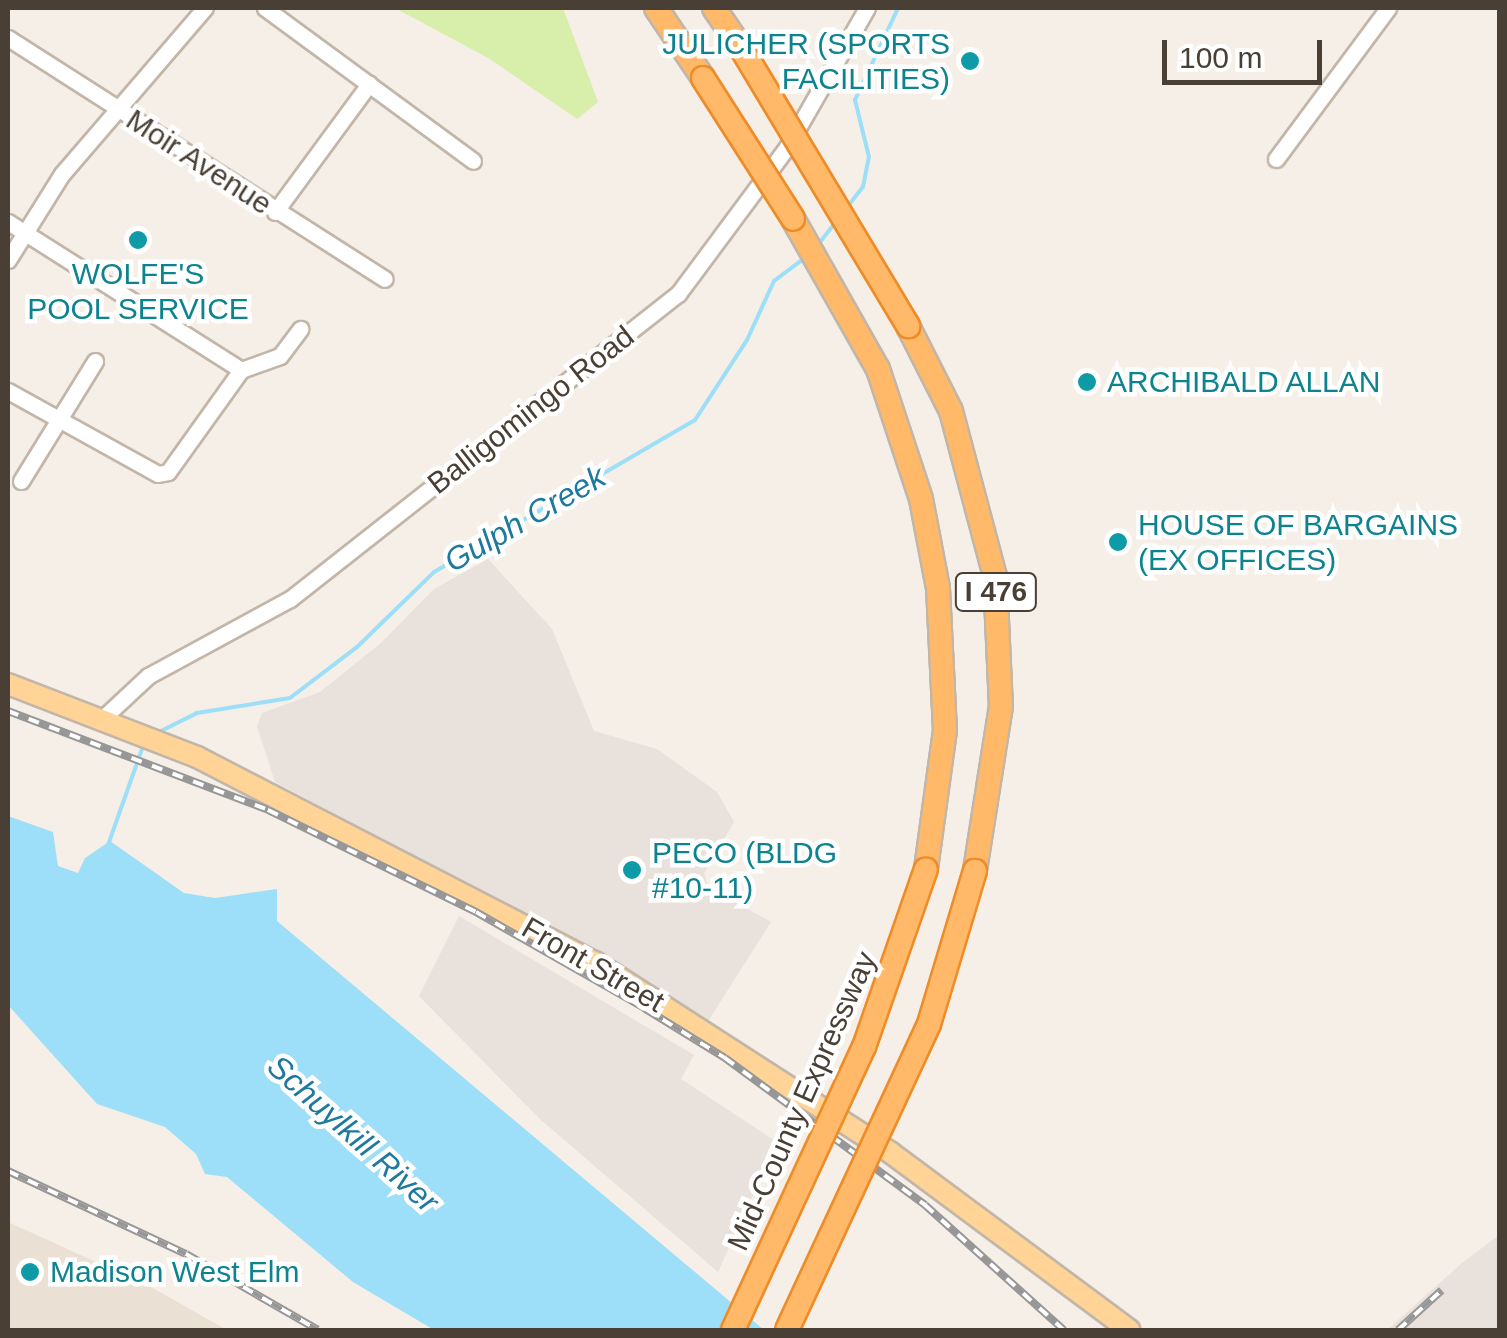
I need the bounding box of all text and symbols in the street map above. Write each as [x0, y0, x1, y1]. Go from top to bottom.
scale bar [1167, 20, 1327, 82]
place label: JULICHER (SPORTS FACILITIES) [662, 26, 950, 96]
text: 100 m [1179, 41, 1262, 74]
marker: JULICHER (SPORTS FACILITIES) [959, 50, 981, 72]
street label: Moir Avenue [119, 101, 279, 223]
marker: WOLFE'S POOL SERVICE [127, 229, 149, 251]
place label: WOLFE'S POOL SERVICE [27, 256, 249, 326]
street label: Balligomingo Road [421, 318, 641, 502]
place label: ARCHIBALD ALLAN [1107, 364, 1382, 400]
marker: ARCHIBALD ALLAN [1076, 371, 1098, 393]
water label: Gulph Creek [438, 457, 612, 581]
place label: HOUSE OF BARGAINS (EX OFFICES) [1138, 507, 1458, 578]
marker: HOUSE OF BARGAINS (EX OFFICES) [1107, 531, 1129, 553]
road number: I 476 [954, 569, 1038, 615]
place label: PECO (BLDG #10-11) [652, 835, 837, 906]
marker: PECO (BLDG #10-11) [621, 859, 643, 881]
street label: Front Street [515, 910, 671, 1020]
street label: Mid-County Expressway [720, 946, 884, 1256]
water label: Schuylkill River [260, 1047, 446, 1221]
place label: Madison West Elm [50, 1254, 300, 1290]
marker: Madison West Elm [19, 1261, 41, 1283]

